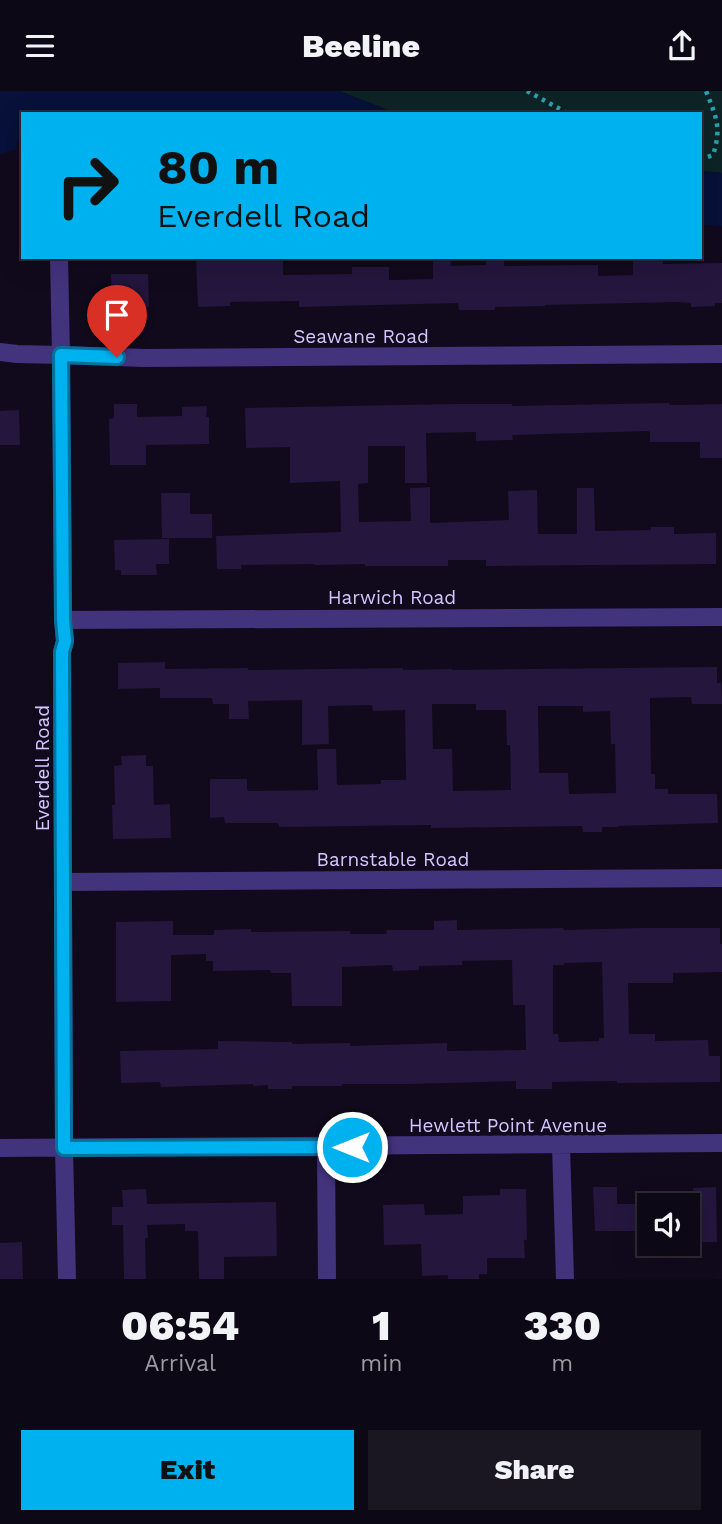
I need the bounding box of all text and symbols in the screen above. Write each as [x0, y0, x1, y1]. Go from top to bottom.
icon: menu [21, 27, 59, 65]
text: Beeline [302, 27, 420, 65]
icon: share [663, 27, 701, 65]
text: 80 m [157, 138, 279, 196]
icon: right [42, 140, 133, 231]
text: Everdell Road [157, 197, 370, 235]
pin [87, 285, 147, 357]
icon: arrive [98, 296, 136, 334]
street label: Seawane Road [293, 325, 429, 348]
street label: Harwich Road [328, 586, 456, 609]
street label: Everdell Road [31, 705, 54, 831]
street label: Barnstable Road [317, 848, 469, 871]
position arrow [315, 1110, 389, 1184]
street label: Hewlett Point Avenue [409, 1114, 607, 1137]
map controls [637, 1193, 700, 1256]
button: sound [637, 1193, 700, 1256]
text: 06:54 [121, 1301, 239, 1350]
text: 1 [372, 1301, 391, 1350]
text: 330 [524, 1301, 601, 1350]
text: Arrival [144, 1350, 216, 1377]
text: min [360, 1350, 403, 1377]
text: m [551, 1350, 573, 1377]
button: Exit [21, 1430, 354, 1510]
button: Share [368, 1430, 701, 1510]

